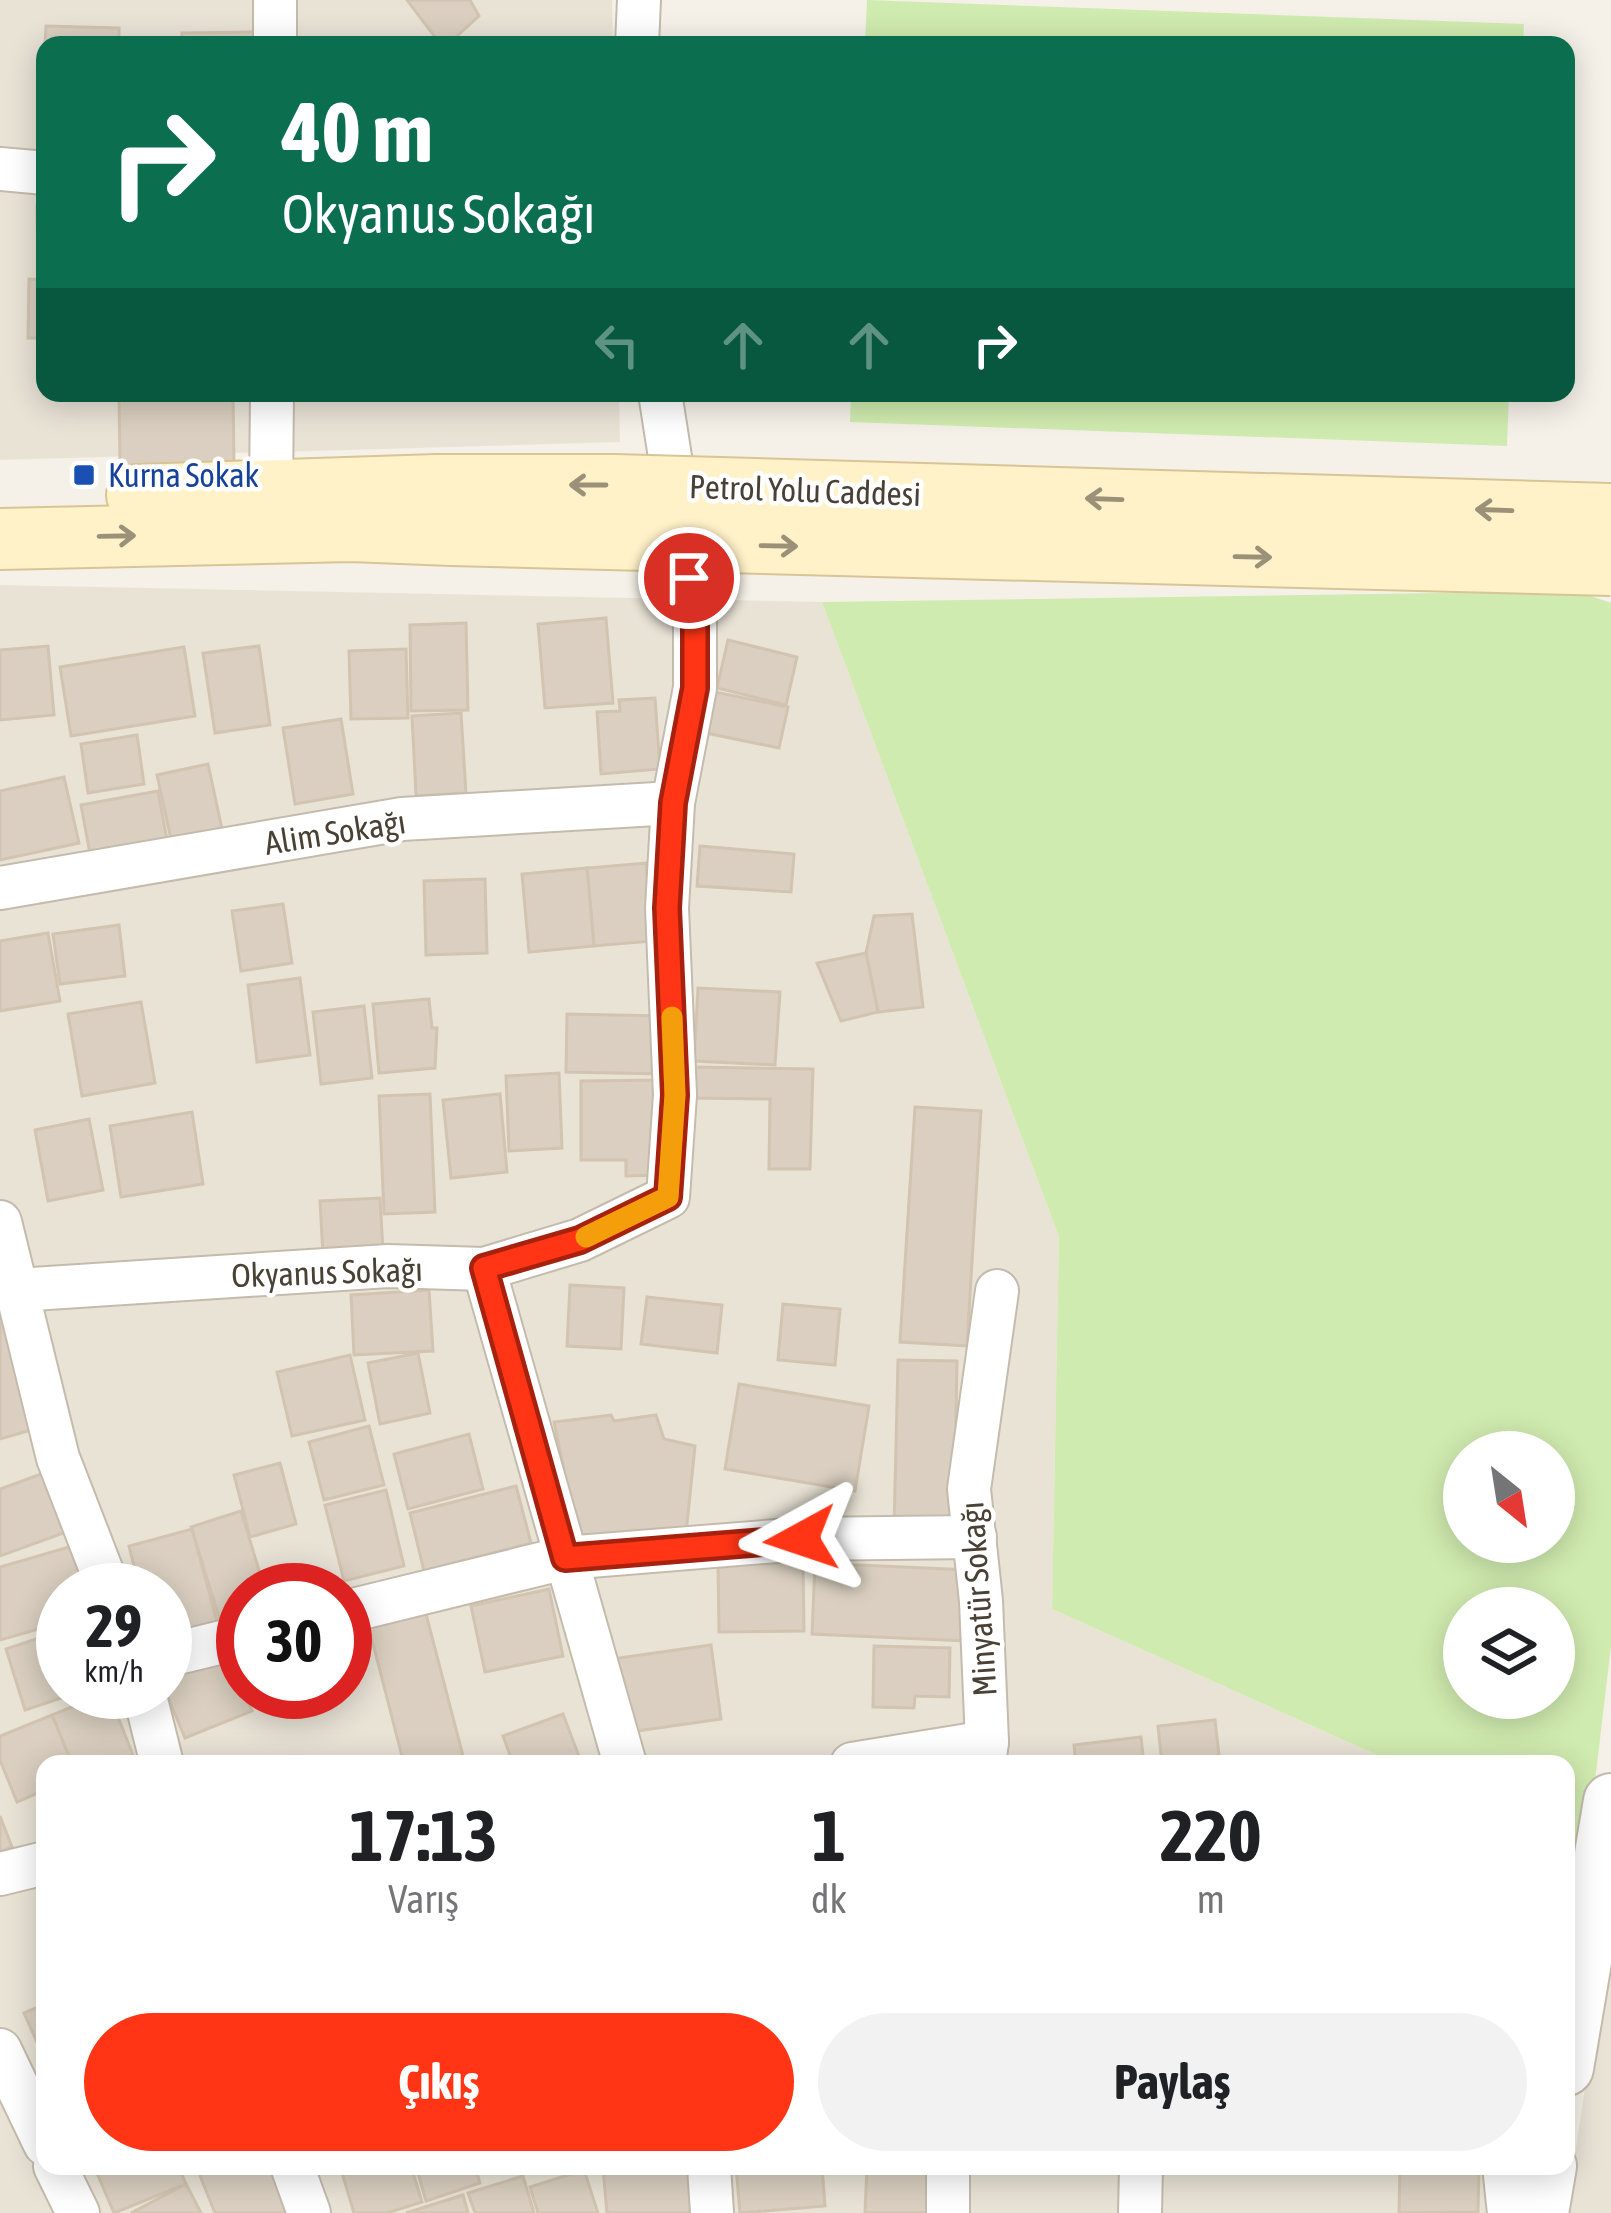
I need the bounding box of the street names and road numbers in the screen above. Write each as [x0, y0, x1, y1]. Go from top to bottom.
street label: Petrol Yolu Caddesi [688, 467, 922, 513]
street label: Alim Sokağı [262, 802, 408, 862]
street label: Okyanus Sokağı [231, 1250, 423, 1294]
street label: Minyatür Sokağı [952, 1500, 1004, 1698]

